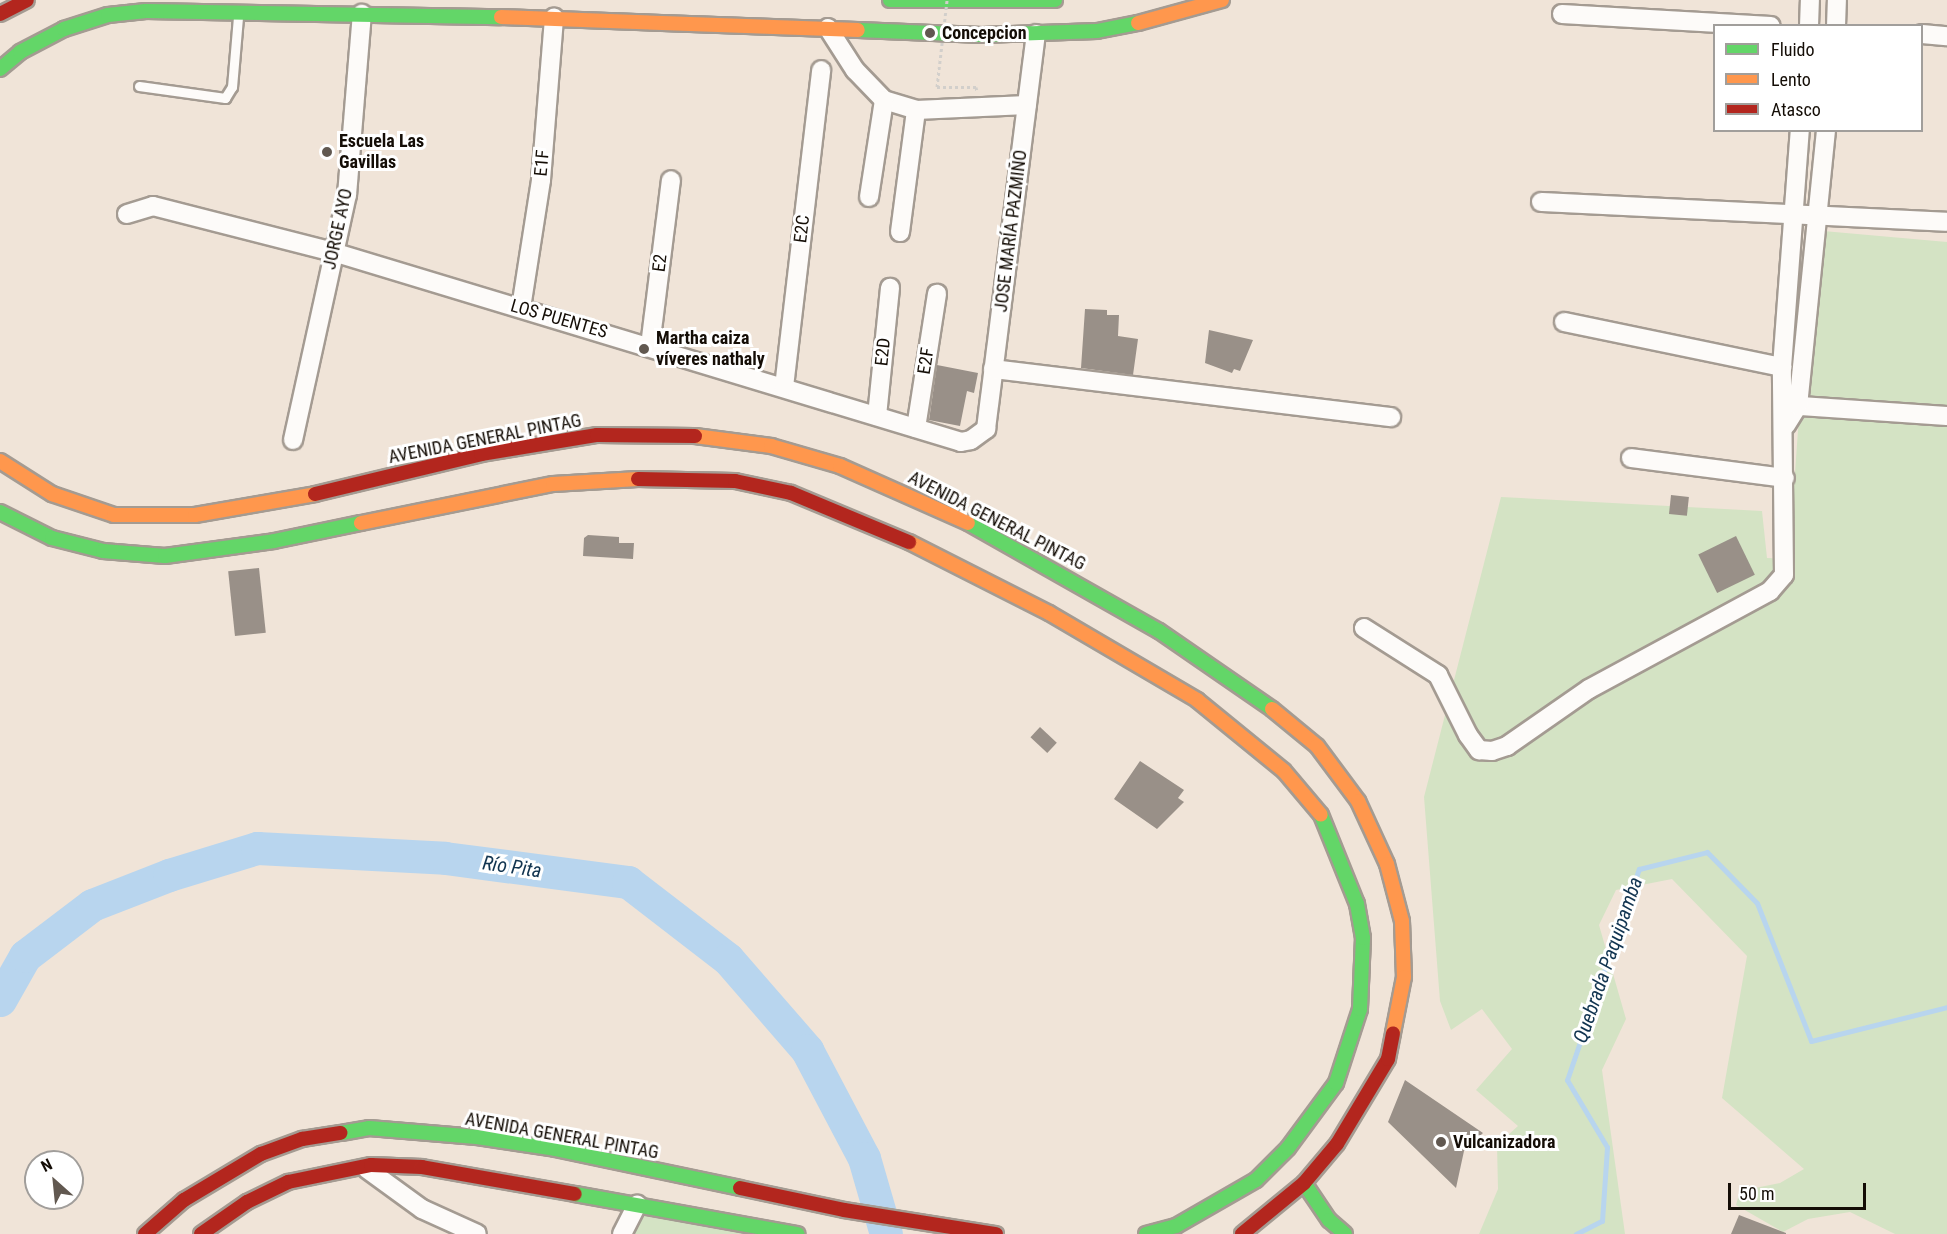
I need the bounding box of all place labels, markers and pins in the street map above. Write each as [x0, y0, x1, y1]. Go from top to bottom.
place label: Concepcion [942, 22, 1027, 44]
marker: Concepcion [923, 26, 937, 40]
place label: Escuela Las Gavillas [339, 131, 424, 174]
marker: Escuela Las Gavillas [320, 145, 334, 159]
place label: Martha caiza víveres nathaly [656, 328, 765, 370]
marker: Martha caiza víveres nathaly [637, 342, 651, 356]
place label: Vulcanizadora [1453, 1131, 1555, 1153]
marker: Vulcanizadora [1434, 1135, 1448, 1149]

